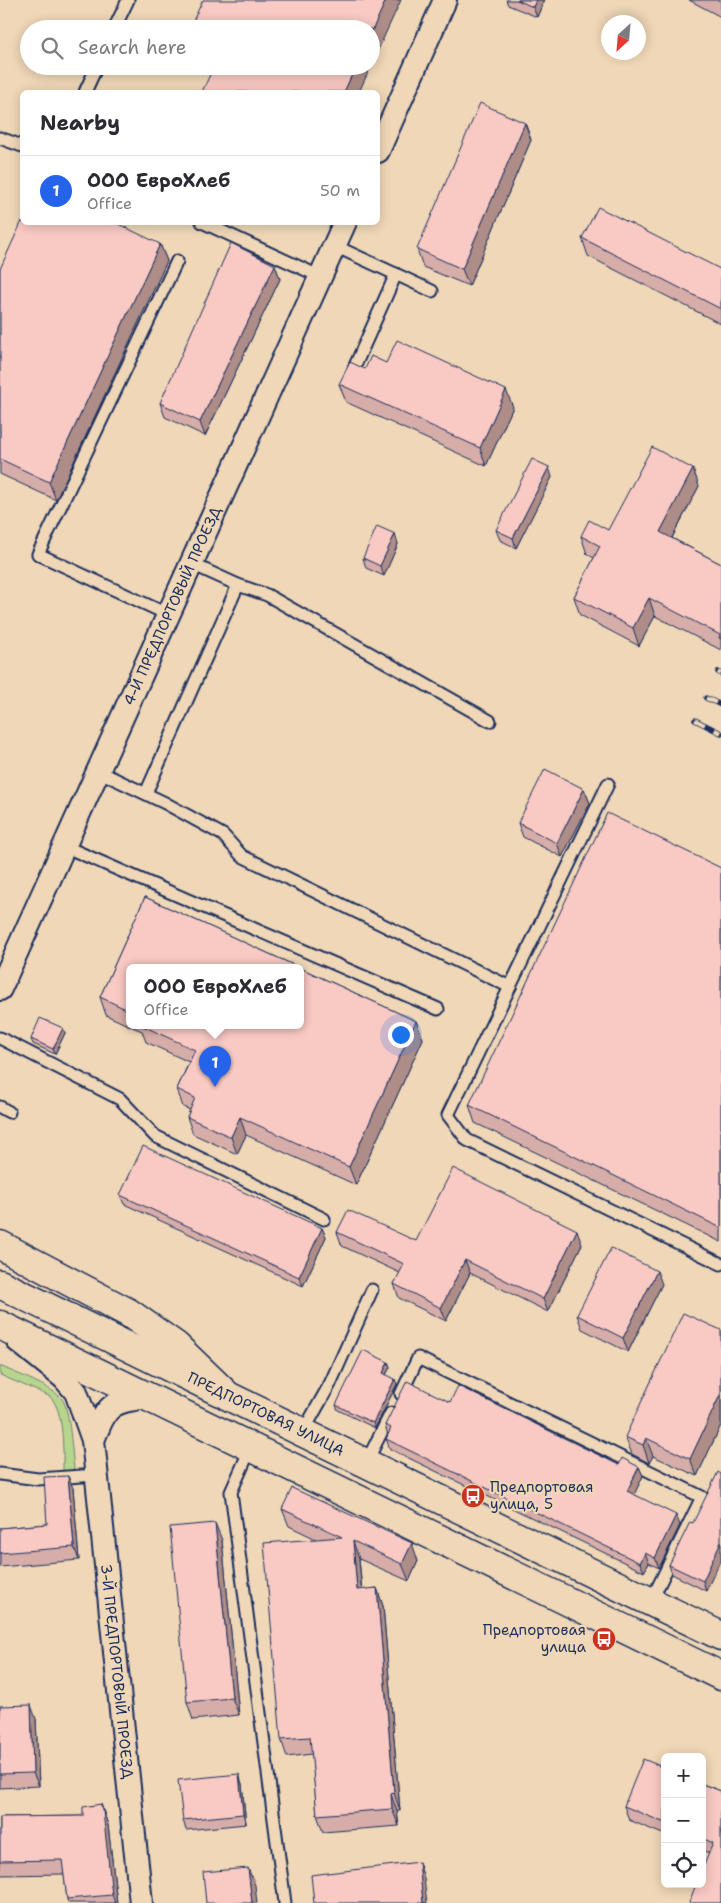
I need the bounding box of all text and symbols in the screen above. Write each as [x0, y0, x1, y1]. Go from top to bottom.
north arrow [601, 15, 646, 60]
search box [20, 20, 380, 75]
icon: search [38, 34, 66, 62]
text: Search here [78, 35, 187, 60]
text: Nearby [40, 109, 120, 137]
text: ООО ЕвроХлеб [87, 168, 230, 193]
text: 1 [52, 180, 60, 201]
text: 50 m [320, 180, 360, 201]
text: Office [87, 193, 132, 214]
street label: 4-Й ПРЕДПОРТОВЫЙ ПРОЕЗД [119, 503, 226, 709]
popup [126, 964, 304, 1029]
text: ООО ЕвроХлеб [144, 974, 286, 999]
text: Office [144, 999, 189, 1020]
your location [388, 1022, 414, 1048]
pin: 1 [199, 1046, 231, 1087]
street label: ПРЕДПОРТОВАЯ УЛИЦА [184, 1367, 348, 1461]
place label: Предпортовая улица, 5 [490, 1477, 593, 1514]
bus stop icon: Предпортовая улица, 5 [460, 1483, 486, 1509]
street label: 3-Й ПРЕДПОРТОВЫЙ ПРОЕЗД [96, 1563, 138, 1780]
place label: Предпортовая улица [483, 1620, 587, 1657]
bus stop icon: Предпортовая улица [591, 1626, 617, 1652]
map controls [661, 1753, 706, 1888]
button: + [661, 1753, 706, 1798]
button: − [661, 1798, 706, 1843]
button: locate [661, 1843, 706, 1888]

